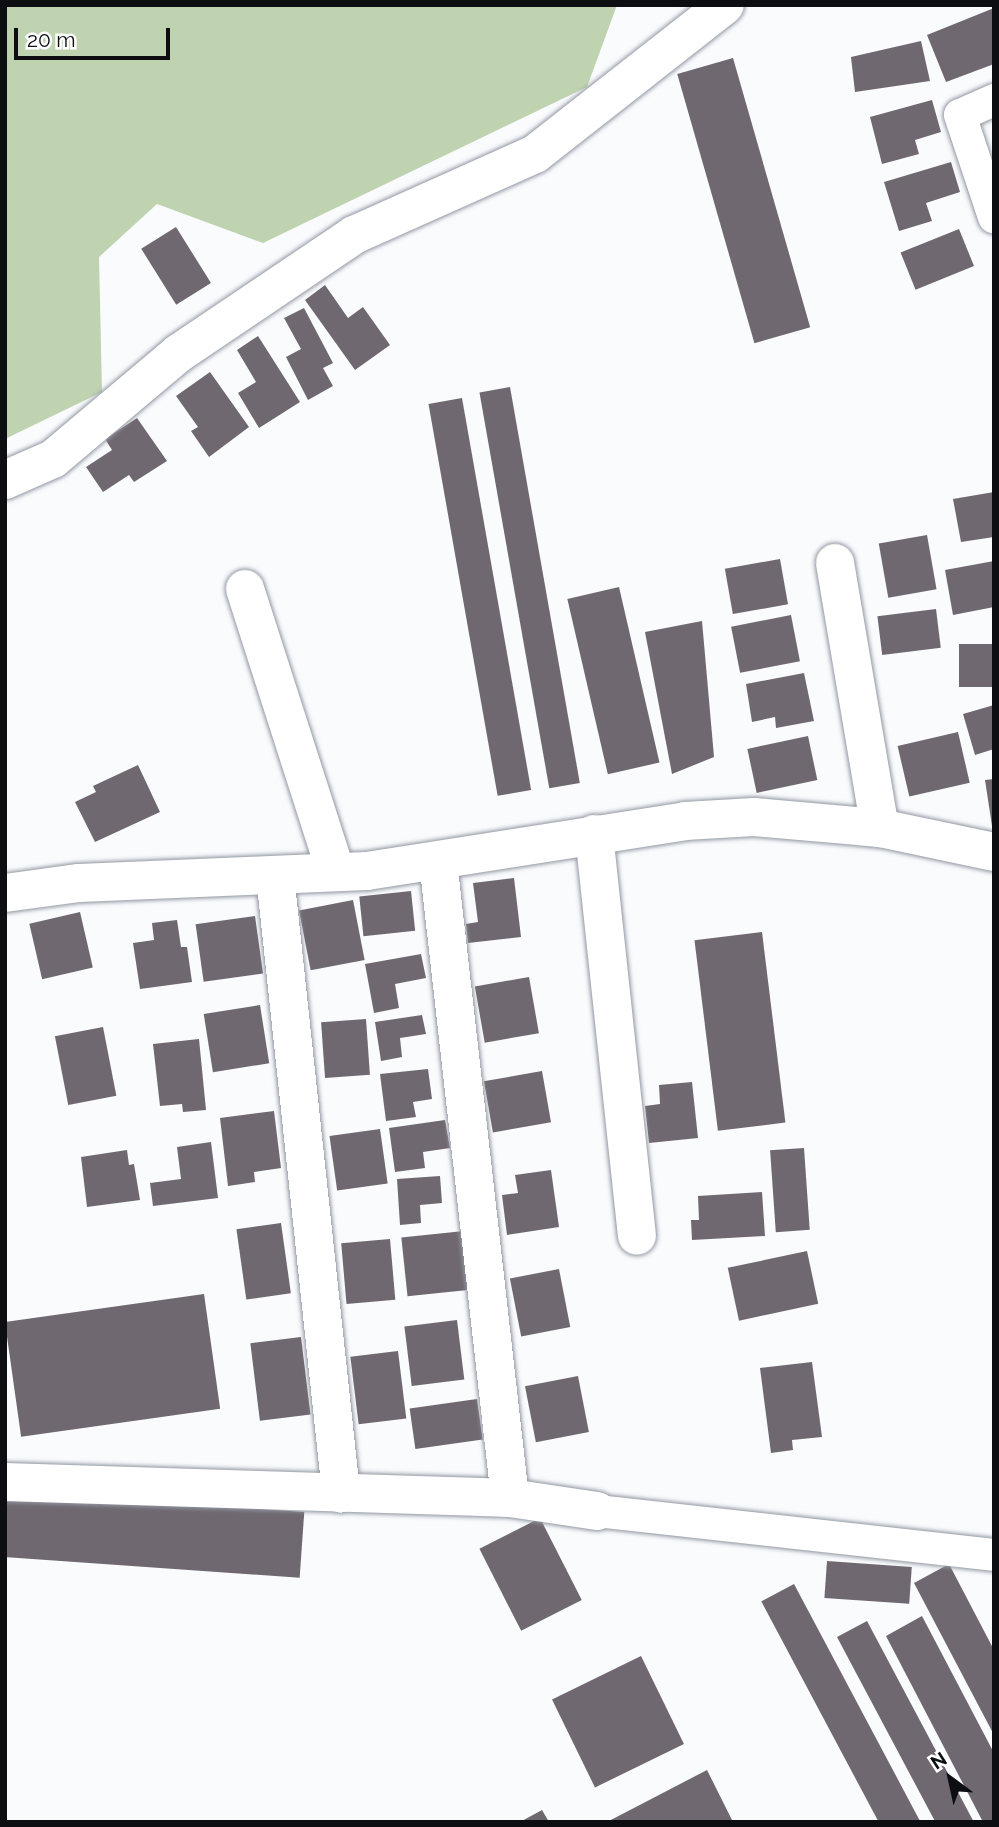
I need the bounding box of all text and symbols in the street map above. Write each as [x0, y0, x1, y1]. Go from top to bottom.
scale bar [18, 14, 173, 58]
text: 20 m [27, 27, 75, 52]
north arrow [915, 1743, 985, 1813]
text: N [926, 1747, 951, 1774]

